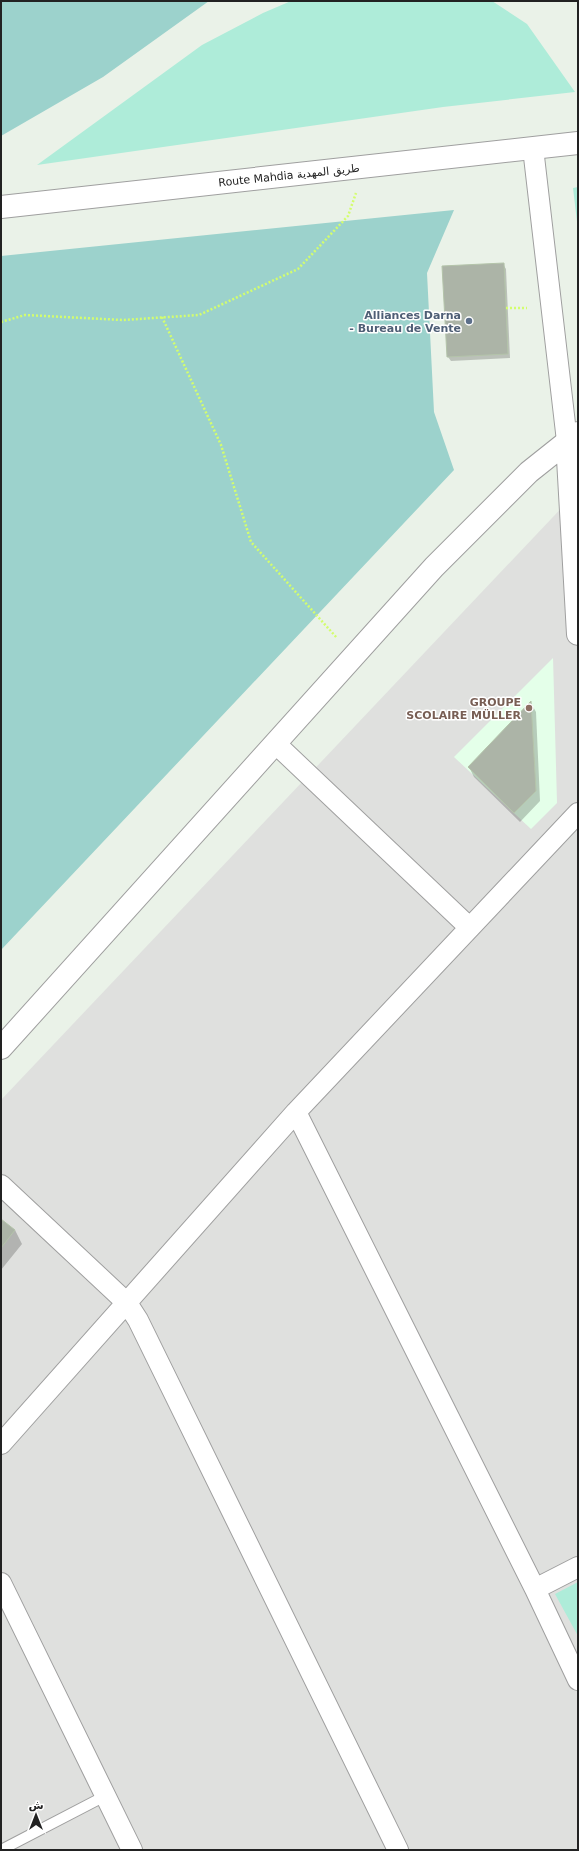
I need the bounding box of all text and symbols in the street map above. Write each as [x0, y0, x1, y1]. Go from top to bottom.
street label: Route Mahdia طريق المهدية [218, 162, 361, 190]
place label: Alliances Darna - Bureau de Vente [349, 309, 461, 335]
marker: Alliances Darna - Bureau de Vente [464, 316, 474, 326]
place label: GROUPE SCOLAIRE MÜLLER [406, 696, 522, 722]
marker: GROUPE SCOLAIRE MÜLLER [524, 703, 534, 713]
north arrow [16, 1795, 56, 1835]
text: ش [28, 1799, 44, 1812]

